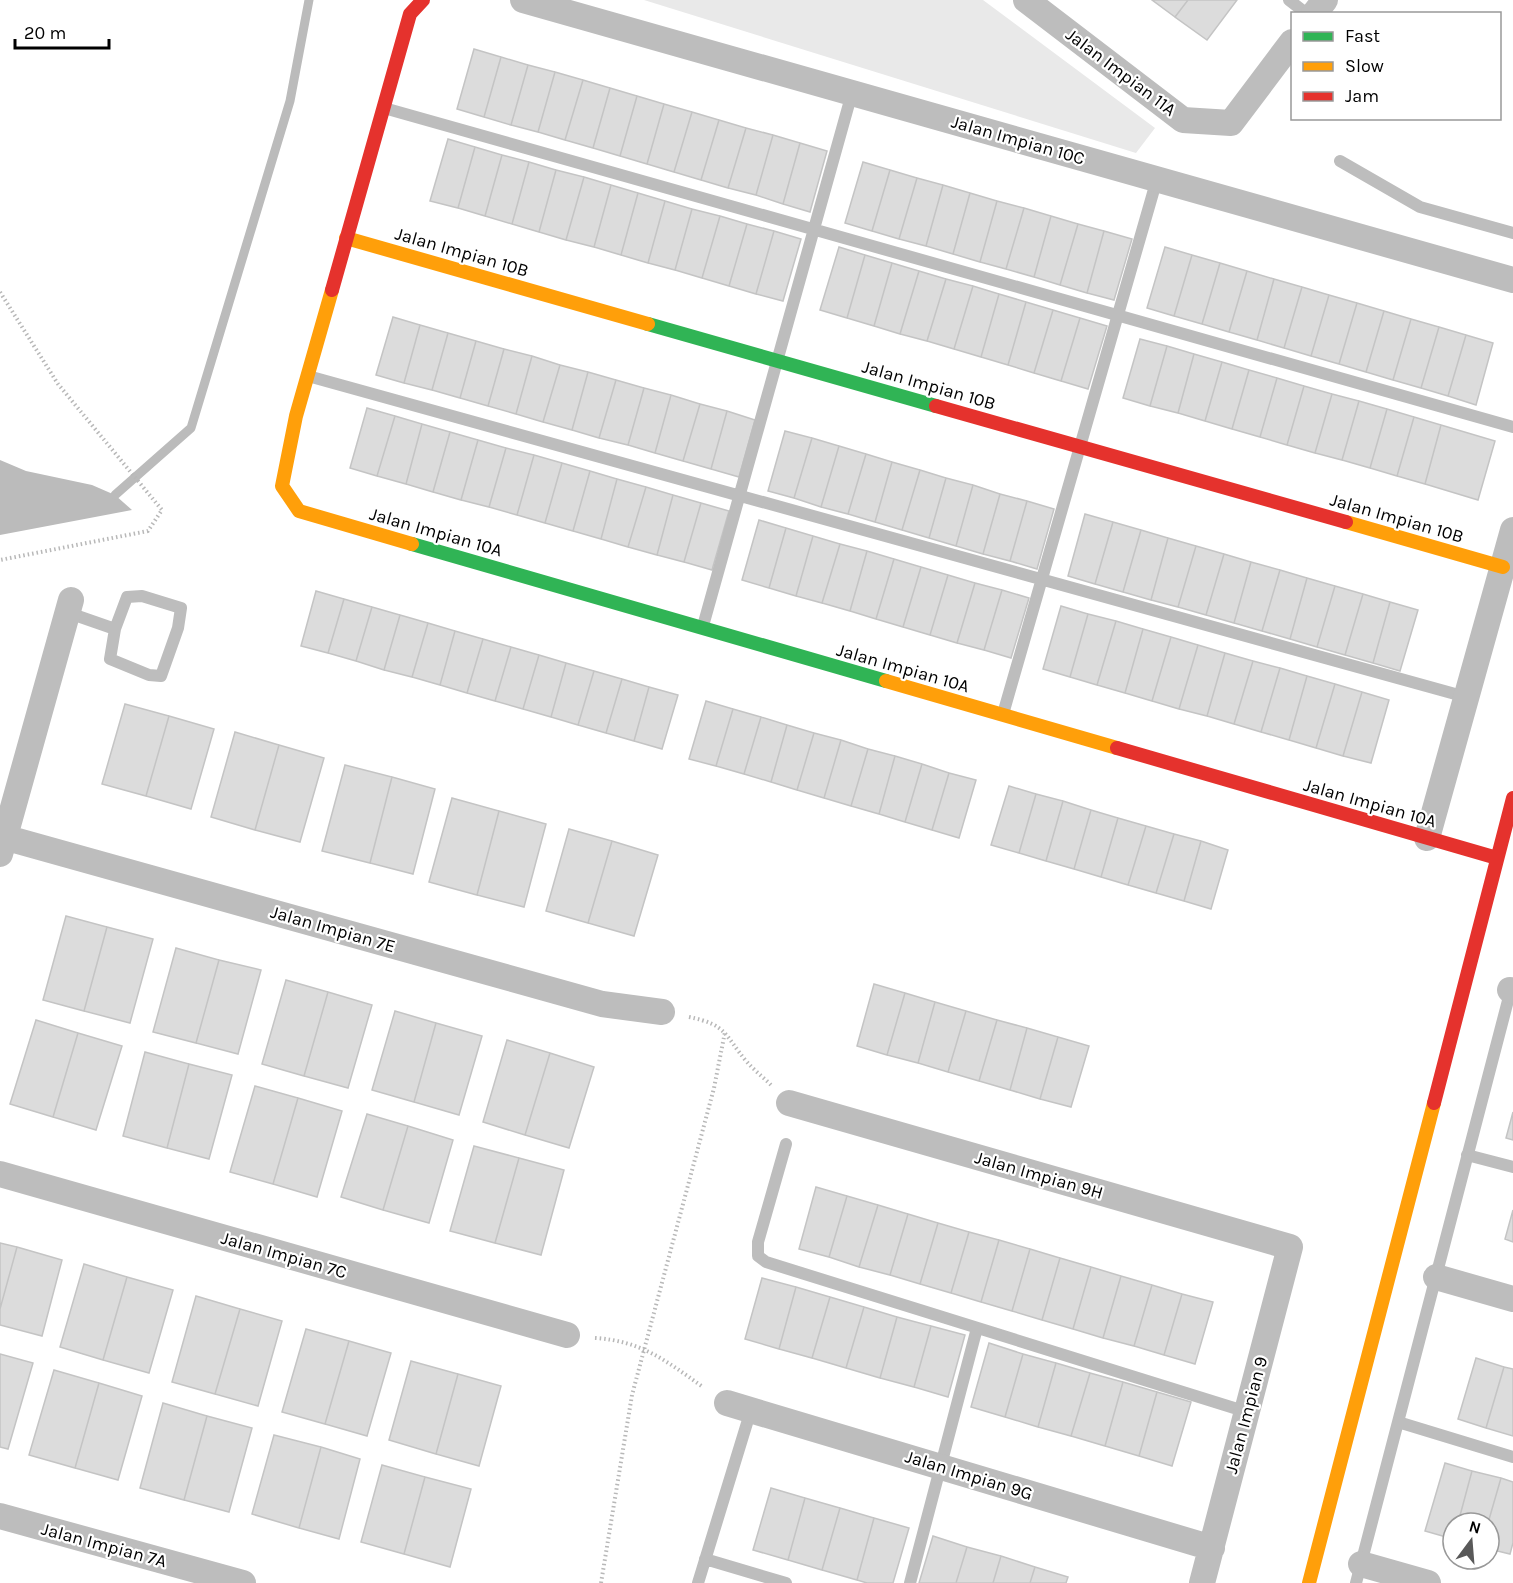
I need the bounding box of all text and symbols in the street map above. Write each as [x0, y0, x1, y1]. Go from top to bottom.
scale bar [15, 12, 110, 50]
legend [1291, 12, 1501, 120]
text: 20 m [24, 22, 66, 44]
street label: Jalan Impian 11A [1062, 23, 1180, 121]
text: Fast [1345, 25, 1380, 47]
text: Slow [1345, 55, 1384, 77]
text: Jam [1345, 85, 1379, 107]
street label: Jalan Impian 10C [949, 110, 1087, 170]
street label: Jalan Impian 10B [393, 222, 531, 282]
street label: Jalan Impian 10B [860, 355, 998, 415]
street label: Jalan Impian 10B [1328, 488, 1466, 548]
street label: Jalan Impian 10A [367, 503, 505, 561]
street label: Jalan Impian 10A [834, 639, 972, 697]
street label: Jalan Impian 10A [1301, 774, 1439, 832]
street label: Jalan Impian 7E [268, 901, 398, 957]
street label: Jalan Impian 9H [972, 1146, 1106, 1204]
street label: Jalan Impian 7C [219, 1227, 349, 1283]
street label: Jalan Impian 9 [1220, 1354, 1272, 1476]
street label: Jalan Impian 9G [903, 1445, 1035, 1505]
north arrow [1441, 1511, 1501, 1571]
text: N [1467, 1516, 1483, 1538]
street label: Jalan Impian 7A [39, 1518, 169, 1572]

